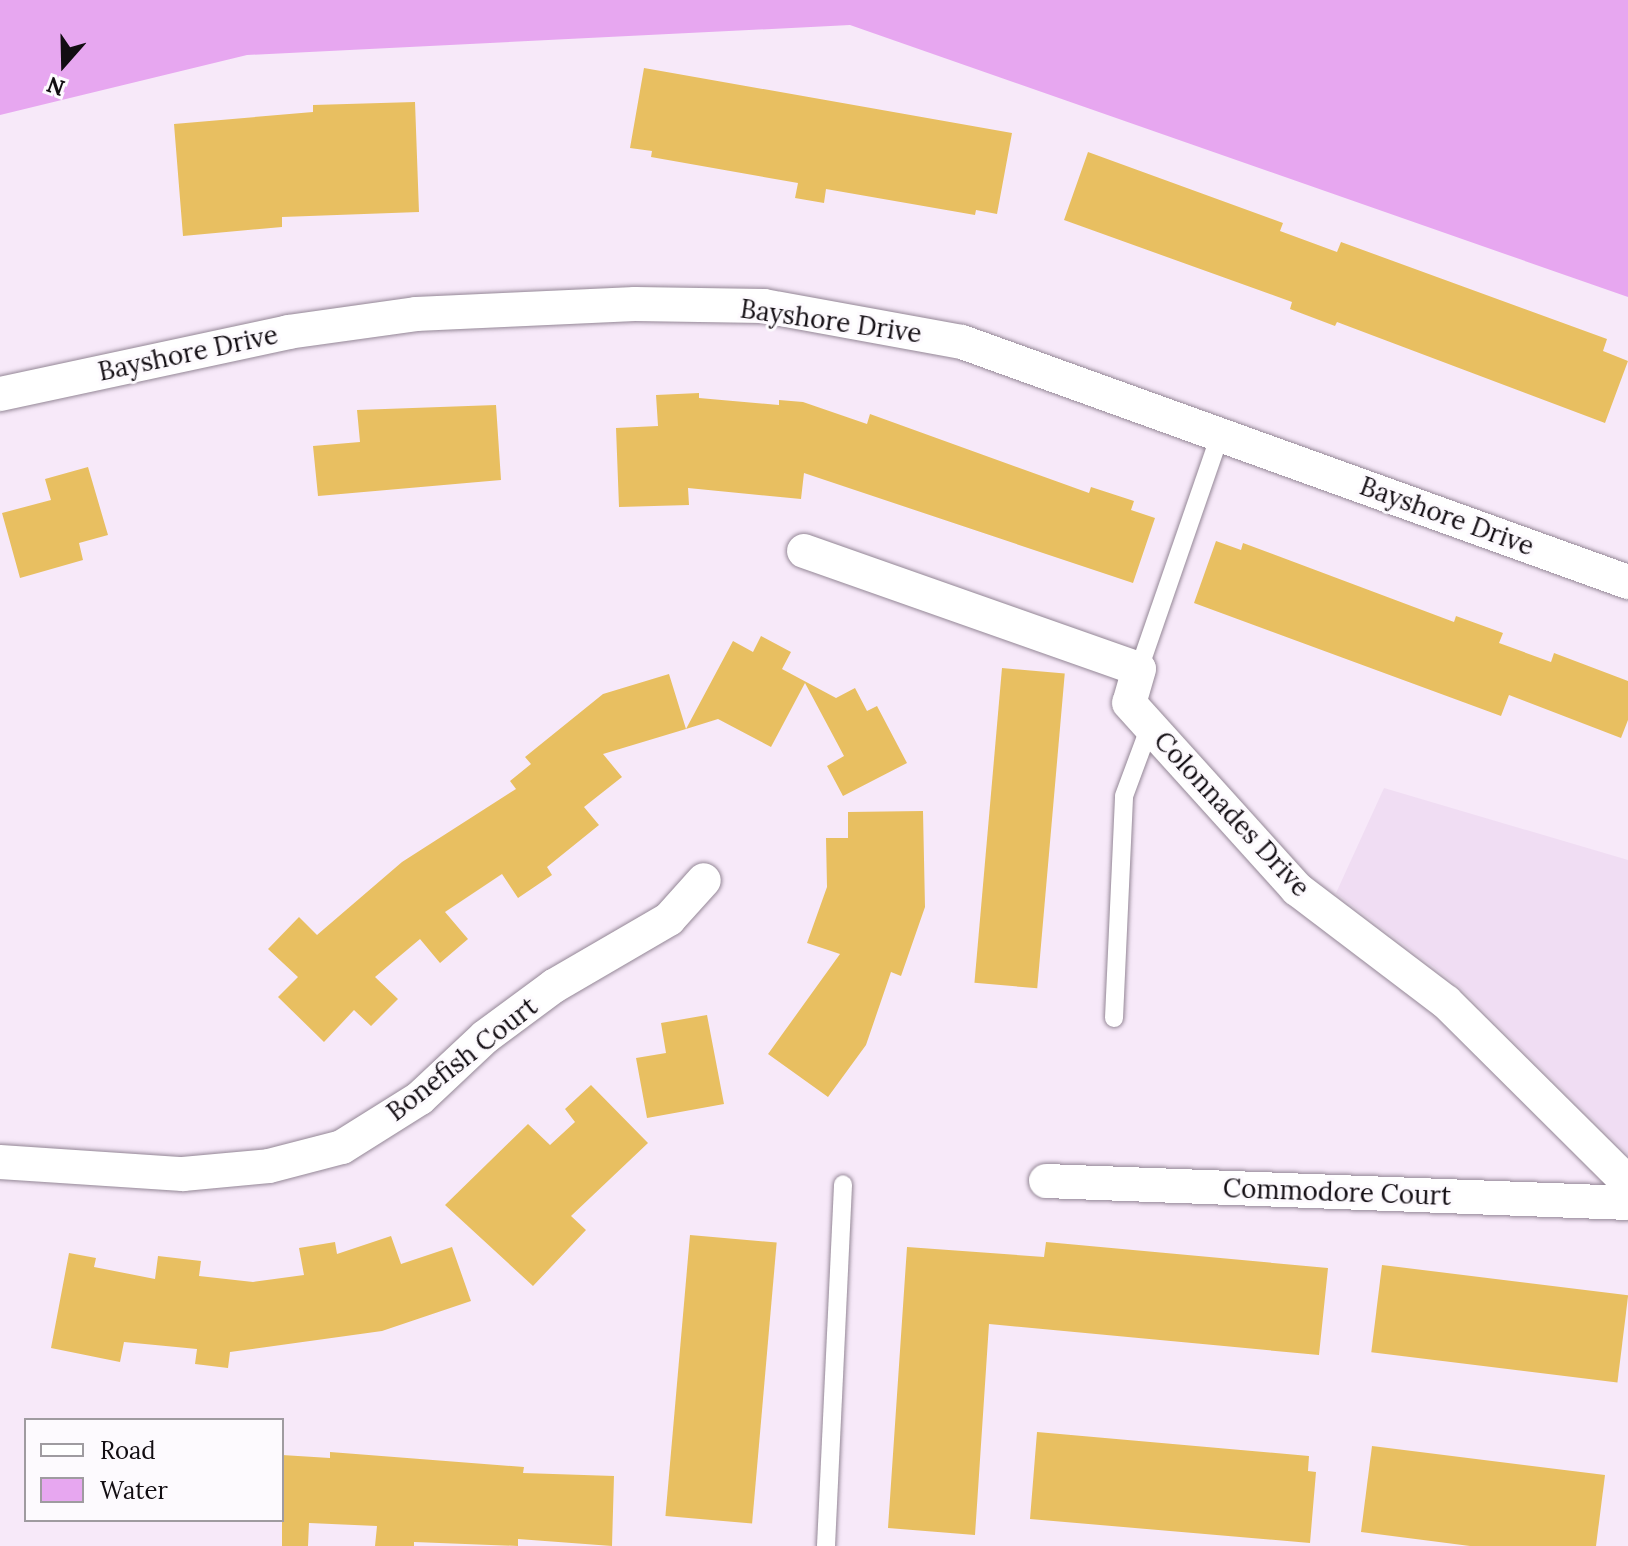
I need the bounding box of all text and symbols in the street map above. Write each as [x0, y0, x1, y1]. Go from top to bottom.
north arrow [24, 24, 104, 104]
text: N [43, 70, 69, 103]
street label: Bayshore Drive [738, 293, 924, 349]
street label: Bayshore Drive [95, 319, 281, 387]
street label: Bayshore Drive [1356, 470, 1538, 562]
street label: Colonnades Drive [1148, 725, 1316, 903]
street label: Bonefish Court [381, 991, 543, 1127]
street label: Commodore Court [1222, 1172, 1452, 1212]
legend [24, 1418, 284, 1522]
text: Road [100, 1435, 156, 1466]
text: Water [100, 1475, 168, 1506]

